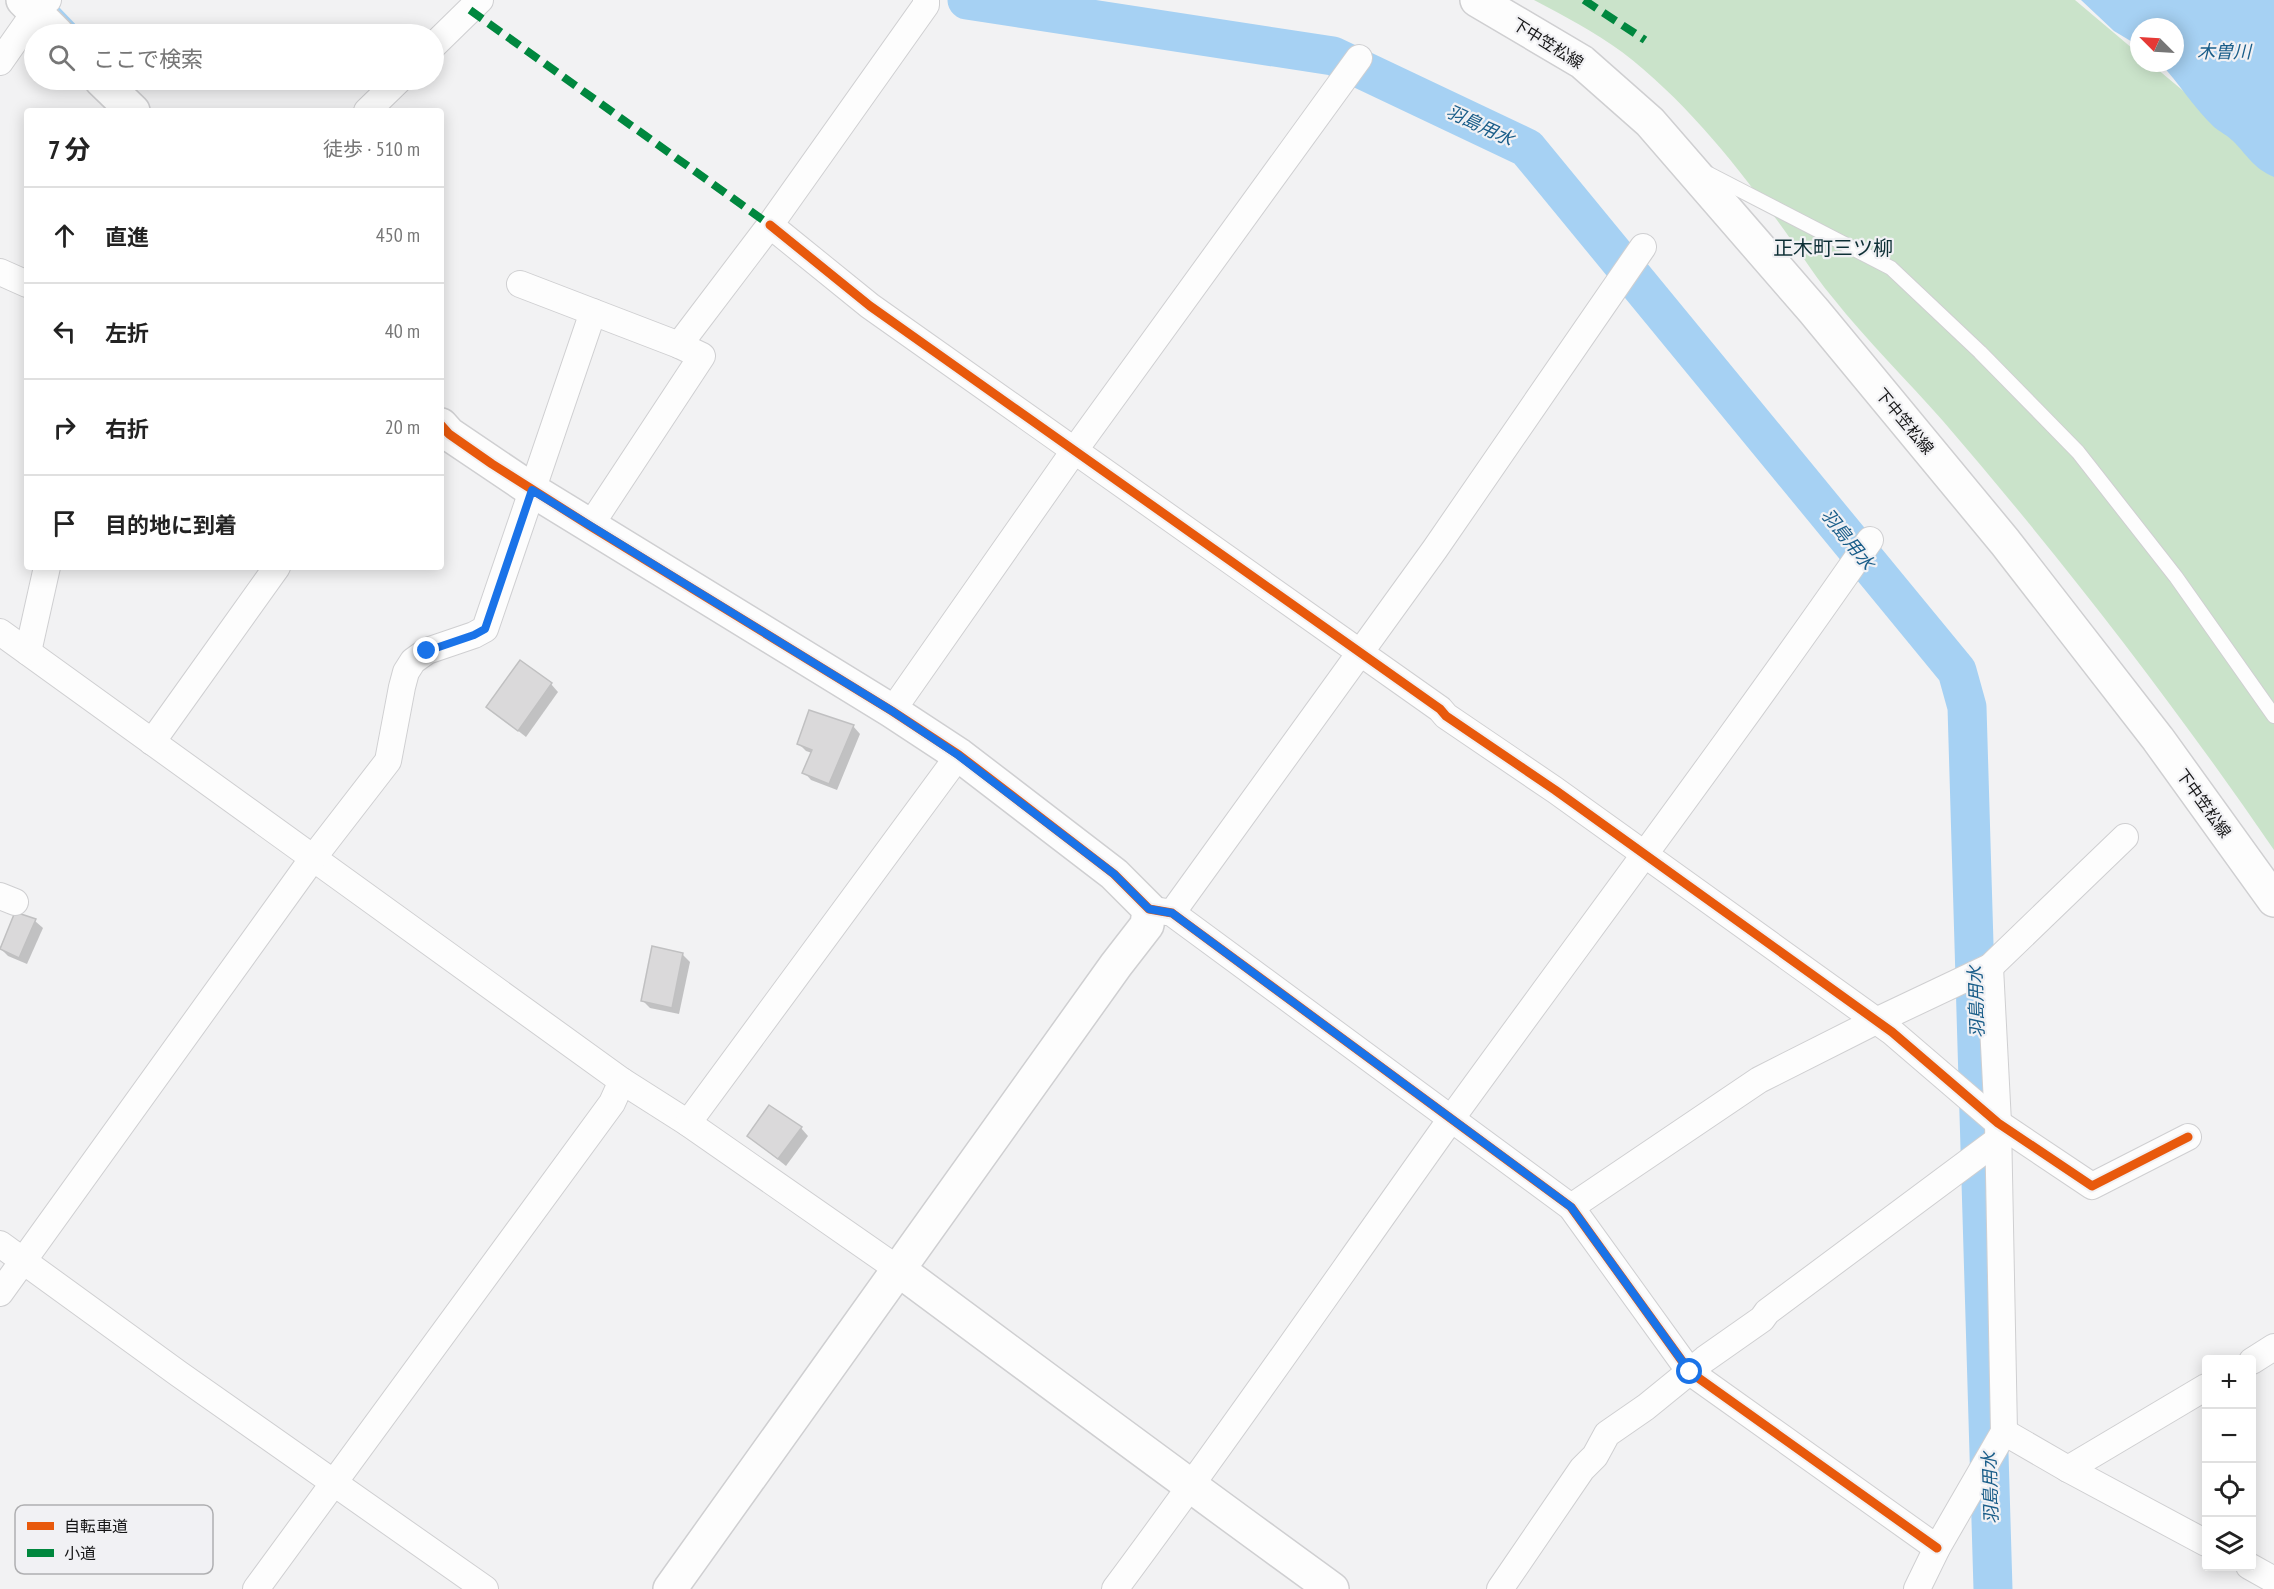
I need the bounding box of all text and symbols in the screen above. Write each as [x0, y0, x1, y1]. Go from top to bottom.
street label: 下中笠松線 [1509, 13, 1587, 73]
north arrow [2130, 18, 2184, 72]
search box [24, 24, 444, 90]
water label: 木曽川 [2197, 40, 2253, 63]
icon: search [45, 41, 78, 74]
text: ここで検索 [93, 45, 203, 73]
water label: 羽島用水 [1443, 99, 1519, 151]
text: 7 分 [48, 133, 91, 166]
text: 徒歩 · 510 m [323, 136, 420, 162]
icon: ahead [48, 219, 81, 252]
text: 450 m [376, 222, 420, 248]
text: 直進 [105, 223, 149, 251]
district label: 正木町三ツ柳 [1773, 235, 1893, 261]
icon: left [48, 315, 81, 348]
text: 40 m [385, 318, 420, 344]
text: 左折 [105, 319, 149, 347]
street label: 下中笠松線 [1872, 384, 1938, 458]
icon: right [48, 411, 81, 444]
text: 20 m [385, 414, 420, 440]
text: 右折 [105, 415, 149, 443]
water label: 羽島用水 [1816, 504, 1881, 576]
icon: arrive [48, 507, 81, 540]
text: 目的地に到着 [105, 511, 237, 539]
route end [413, 637, 439, 663]
street label: 下中笠松線 [2172, 765, 2236, 841]
water label: 羽島用水 [1963, 964, 1989, 1038]
map controls [2202, 1355, 2256, 1571]
button: + [2202, 1355, 2256, 1409]
route start [1676, 1358, 1702, 1384]
button: − [2202, 1409, 2256, 1463]
water label: 羽島用水 [1977, 1450, 2003, 1524]
button: locate [2202, 1463, 2256, 1517]
legend [15, 1505, 213, 1574]
text: 自転車道 [64, 1516, 128, 1536]
button: layers [2202, 1517, 2256, 1571]
text: 小道 [64, 1543, 96, 1563]

